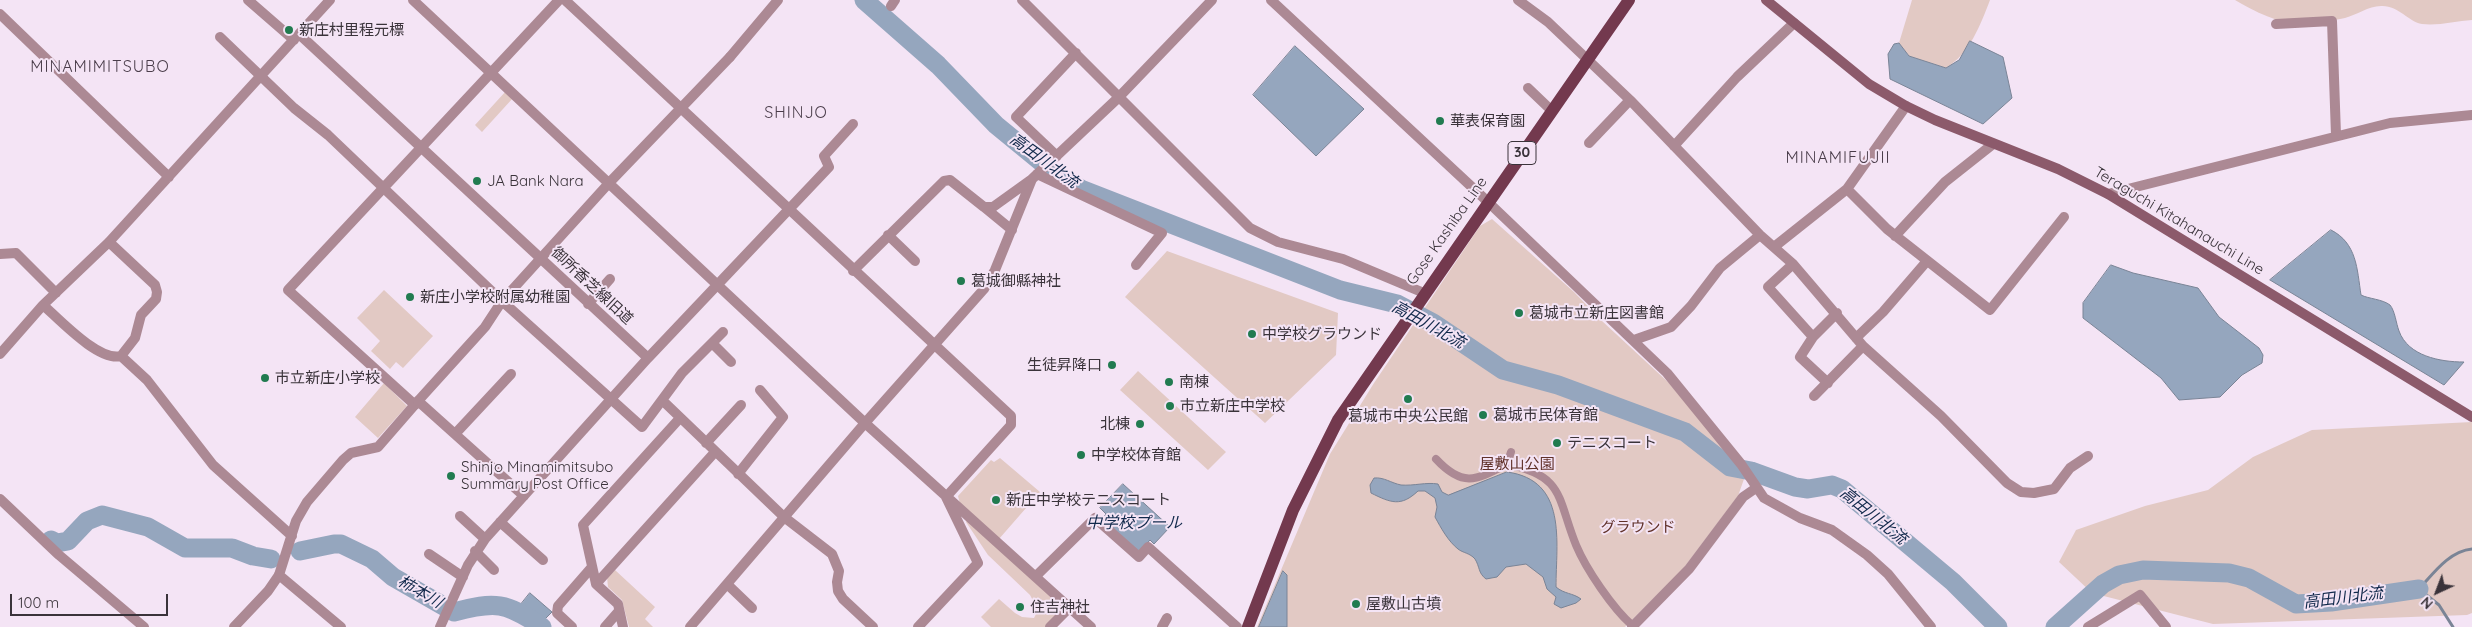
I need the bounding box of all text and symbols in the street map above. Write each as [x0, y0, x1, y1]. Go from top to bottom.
place label: 新庄村里程元標 [299, 21, 404, 39]
marker: 新庄村里程元標 [283, 24, 295, 36]
district label: MINAMIMITSUBO [29, 57, 171, 77]
district label: SHINJO [763, 103, 829, 123]
place label: 華表保育園 [1450, 112, 1525, 130]
marker: 華表保育園 [1434, 115, 1446, 127]
water label: 高田川北流 [1006, 130, 1082, 192]
road number: 30 [1508, 142, 1536, 164]
district label: MINAMIFUJII [1784, 148, 1892, 168]
street label: Teraguchi Kitahanauchi Line [2091, 163, 2267, 279]
place label: JA Bank Nara [487, 172, 583, 190]
street label: Gose Kashiba Line [1403, 174, 1491, 288]
marker: JA Bank Nara [471, 175, 483, 187]
street label: 御所香芝線旧道 [547, 244, 637, 328]
place label: 葛城御縣神社 [971, 272, 1061, 290]
marker: 葛城御縣神社 [955, 275, 967, 287]
place label: 新庄小学校附属幼稚園 [420, 288, 570, 306]
marker: 新庄小学校附属幼稚園 [404, 291, 416, 303]
water label: 高田川北流 [1388, 297, 1468, 353]
place label: 葛城市立新庄図書館 [1529, 304, 1664, 322]
marker: 葛城市立新庄図書館 [1513, 307, 1525, 319]
place label: 中学校グラウンド [1262, 325, 1382, 343]
marker: 中学校グラウンド [1246, 328, 1258, 340]
place label: 生徒昇降口 [1027, 356, 1102, 374]
marker: 生徒昇降口 [1106, 359, 1118, 371]
place label: 市立新庄小学校 [275, 369, 380, 387]
marker: 市立新庄小学校 [259, 372, 271, 384]
place label: 南棟 [1179, 373, 1209, 391]
marker: 南棟 [1163, 376, 1175, 388]
marker: 葛城市中央公民館 [1402, 393, 1414, 405]
place label: 市立新庄中学校 [1180, 397, 1285, 415]
marker: 市立新庄中学校 [1164, 400, 1176, 412]
place label: 葛城市民体育館 [1493, 406, 1598, 424]
place label: 葛城市中央公民館 [1348, 407, 1468, 425]
marker: 葛城市民体育館 [1477, 409, 1489, 421]
place label: 北棟 [1100, 415, 1130, 433]
marker: 北棟 [1134, 418, 1146, 430]
place label: テニスコート [1567, 434, 1657, 452]
marker: テニスコート [1551, 437, 1563, 449]
place label: 中学校体育館 [1091, 446, 1181, 464]
marker: 中学校体育館 [1075, 449, 1087, 461]
park label: 屋敷山公園 [1480, 455, 1554, 473]
place label: Shinjo Minamimitsubo Summary Post Office [461, 458, 613, 493]
marker: Shinjo Minamimitsubo Summary Post Office [445, 470, 457, 482]
water label: 高田川北流 [1836, 483, 1910, 549]
place label: 新庄中学校テニスコート [1006, 491, 1171, 509]
marker: 新庄中学校テニスコート [990, 494, 1002, 506]
water label: 中学校プール [1086, 513, 1182, 533]
park label: グラウンド [1601, 518, 1675, 536]
north arrow [2412, 567, 2462, 617]
water label: 柿本川 [394, 572, 446, 612]
scale bar [12, 584, 170, 616]
water label: 高田川北流 [2302, 584, 2384, 612]
text: 100 m [18, 593, 59, 612]
text: N [2417, 593, 2437, 613]
place label: 屋敷山古墳 [1366, 595, 1441, 613]
place label: 住吉神社 [1030, 598, 1090, 616]
marker: 屋敷山古墳 [1350, 598, 1362, 610]
marker: 住吉神社 [1014, 601, 1026, 613]

